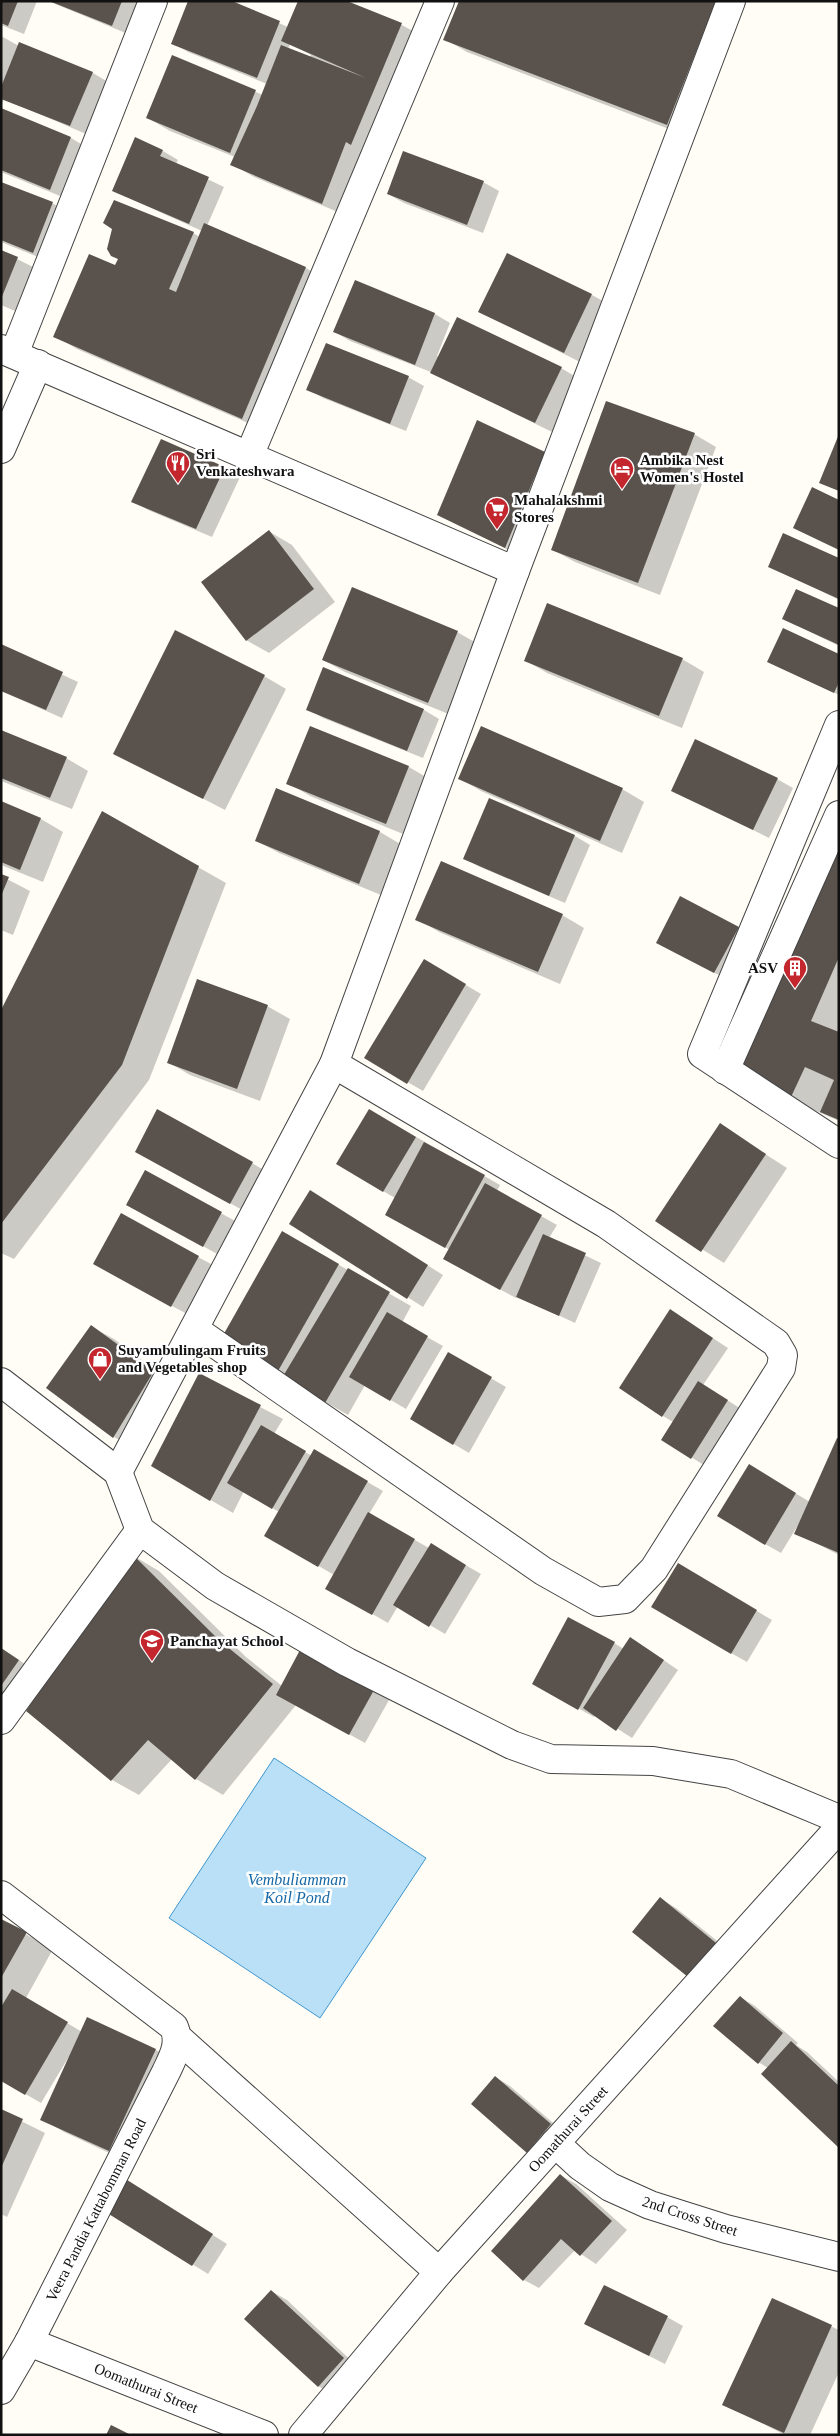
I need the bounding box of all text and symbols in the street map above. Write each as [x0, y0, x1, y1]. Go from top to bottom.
place label: Sri Venkateshwara [196, 446, 295, 479]
restaurant icon: Sri Venkateshwara [165, 450, 191, 484]
place label: Ambika Nest Women's Hostel [640, 452, 744, 485]
hotel icon: Ambika Nest Women's Hostel [609, 456, 635, 490]
place label: Mahalakshmi Stores [514, 492, 602, 525]
supermarket icon: Mahalakshmi Stores [484, 496, 510, 530]
building icon: ASV [782, 955, 808, 989]
place label: ASV [748, 960, 778, 976]
place label: Suyambulingam Fruits and Vegetables shop [118, 1342, 266, 1375]
shop icon: Suyambulingam Fruits and Vegetables shop [87, 1346, 113, 1380]
school or university icon: Panchayat School [139, 1628, 165, 1662]
place label: Panchayat School [170, 1633, 284, 1649]
water label: Vembuliamman Koil Pond [248, 1871, 346, 1906]
street label: Oomathurai Street [525, 2082, 611, 2175]
street label: Veera Pandia Kattabomman Road [43, 2116, 149, 2304]
street label: 2nd Cross Street [640, 2193, 740, 2239]
street label: Oomathurai Street [92, 2360, 201, 2416]

